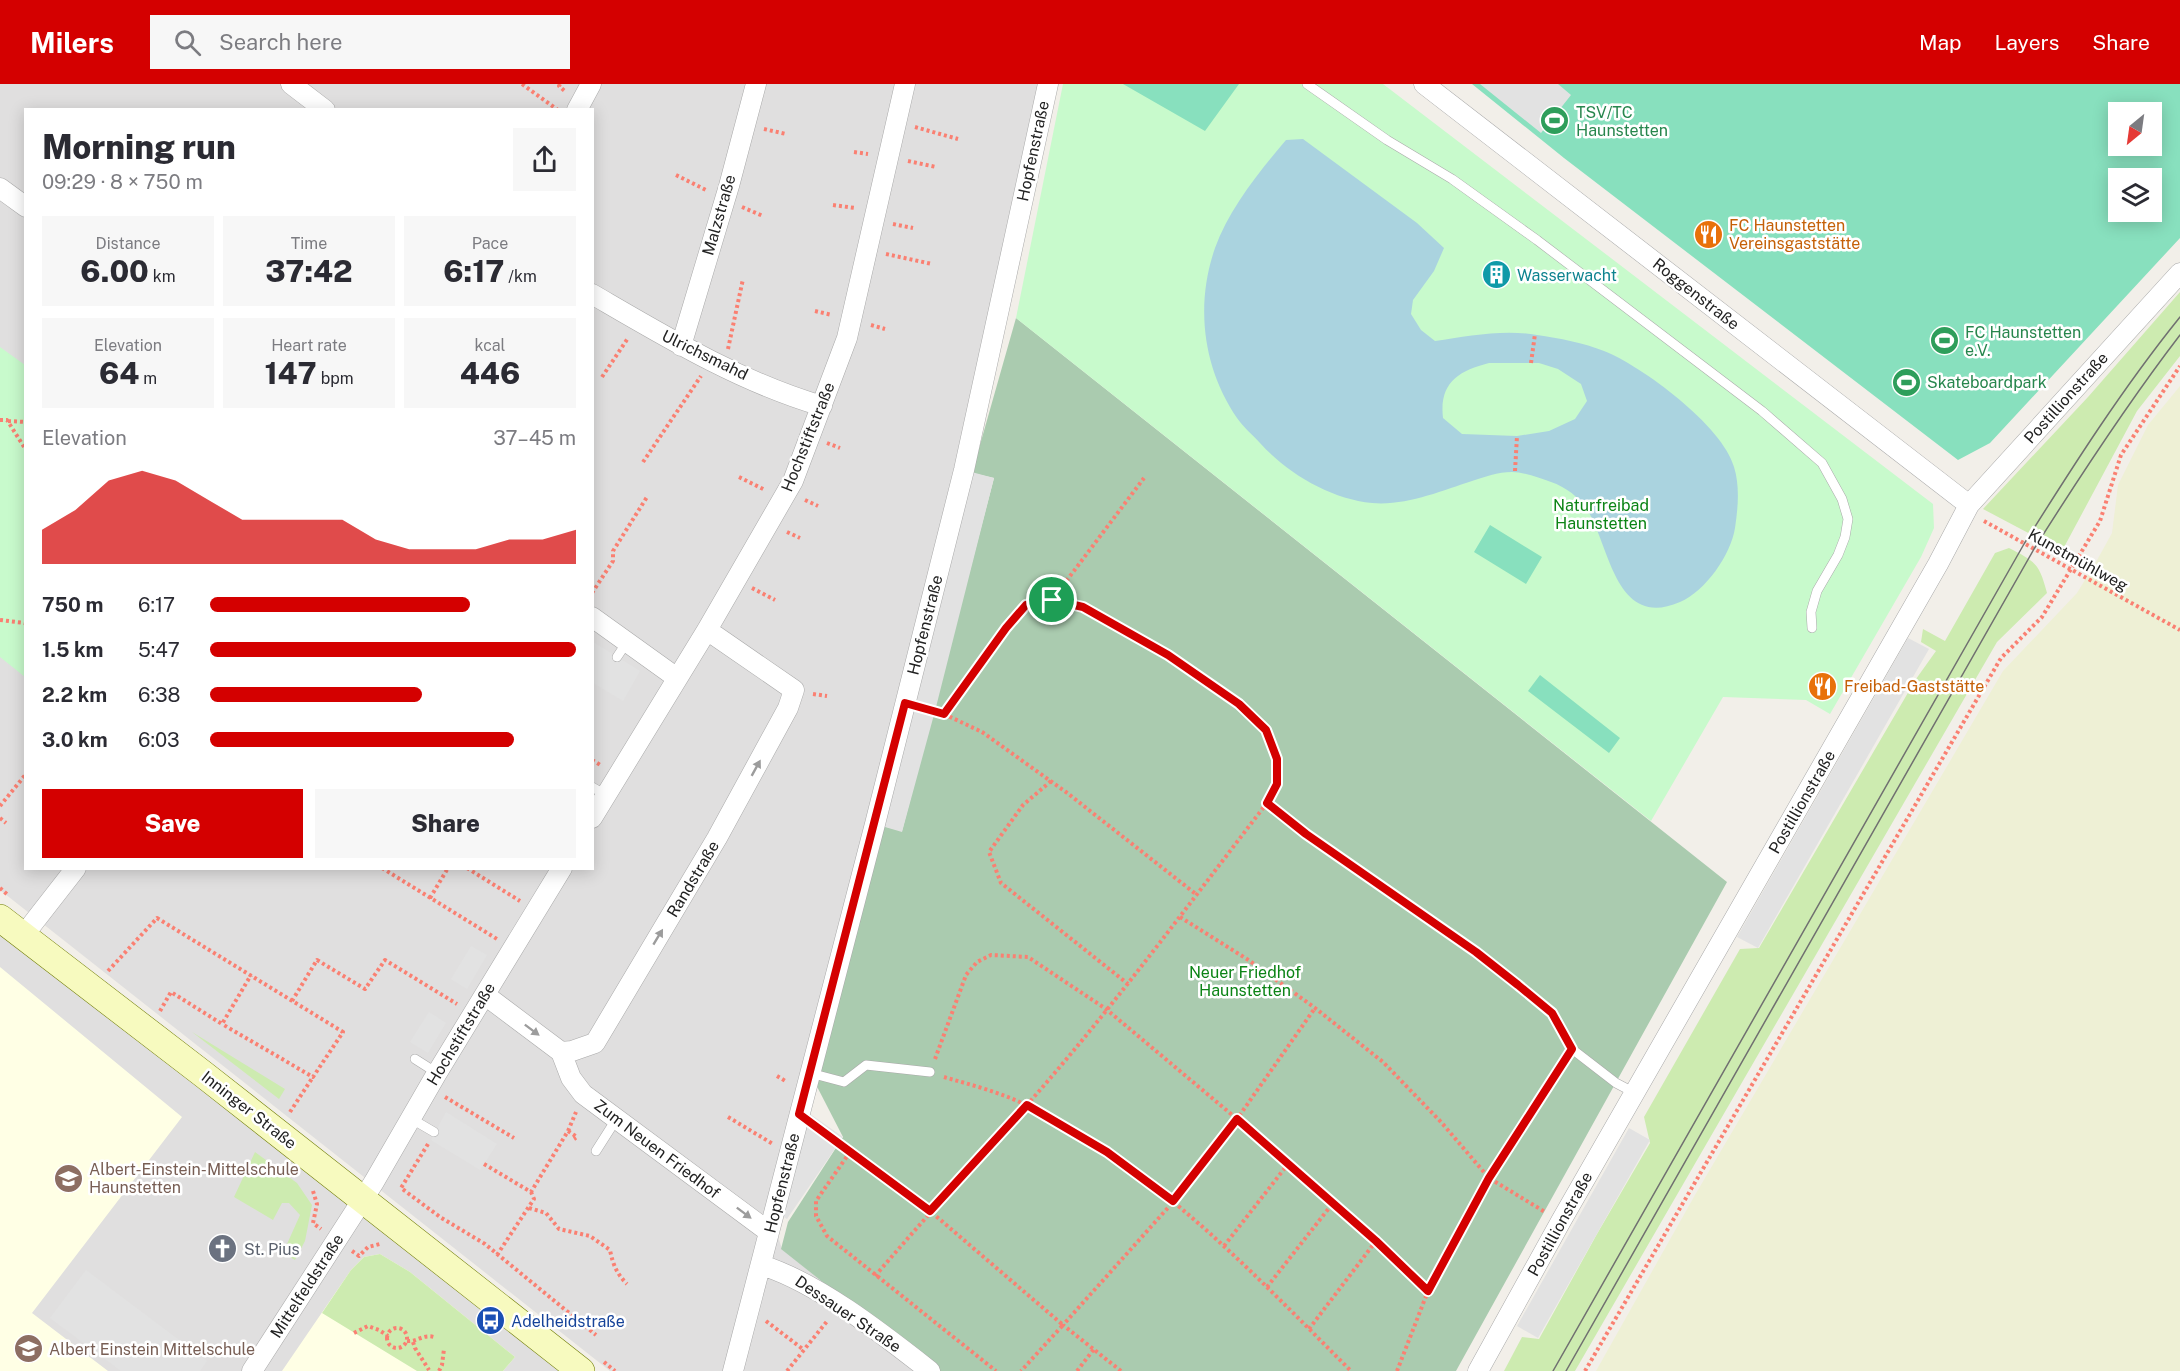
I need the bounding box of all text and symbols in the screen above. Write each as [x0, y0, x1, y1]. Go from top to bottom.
search box [150, 15, 570, 69]
text: Milers [30, 26, 114, 59]
icon: search [171, 26, 204, 59]
text: Search here [219, 29, 343, 55]
text: Map [1919, 30, 1962, 55]
text: Layers [1995, 30, 2059, 55]
text: Share [2092, 30, 2150, 55]
street label: Hopfenstraße [1013, 99, 1053, 203]
north arrow [2108, 102, 2162, 156]
map controls [2108, 102, 2162, 222]
place label: TSV/TC Haunstetten [1576, 103, 1668, 140]
sports icon: TSV/TC Haunstetten [1539, 105, 1571, 137]
text: Morning run [42, 128, 236, 166]
button: share [513, 128, 576, 191]
button: layers [2108, 168, 2162, 222]
text: 09:29 · 8 × 750 m [42, 170, 203, 194]
street label: Malzstraße [698, 172, 740, 258]
place label: FC Haunstetten Vereinsgaststätte [1729, 216, 1860, 253]
restaurant icon: FC Haunstetten Vereinsgaststätte [1692, 218, 1724, 250]
text: Distance [96, 234, 160, 253]
text: Time [291, 234, 327, 253]
text: Pace [472, 234, 508, 253]
text: 6.00 [80, 253, 149, 289]
text: 37:42 [265, 253, 353, 289]
text: 6:17 [443, 253, 504, 289]
street label: Roggenstraße [1649, 254, 1743, 334]
building icon: Wasserwacht [1480, 259, 1512, 291]
place label: Wasserwacht [1517, 266, 1617, 285]
text: km [149, 267, 176, 286]
text: /km [504, 267, 537, 286]
place label: FC Haunstetten e.V. [1965, 323, 2081, 360]
sports icon: FC Haunstetten e.V. [1928, 325, 1960, 357]
street label: Ulrichsmahd [659, 326, 751, 384]
text: Elevation [94, 336, 162, 355]
text: Heart rate [271, 336, 347, 355]
text: kcal [475, 336, 505, 355]
street label: Postillionstraße [2020, 348, 2112, 448]
text: 64 [99, 355, 139, 391]
text: 147 [264, 355, 317, 391]
text: 446 [460, 355, 520, 391]
sports icon: Skateboardpark [1890, 366, 1922, 398]
text: m [139, 369, 157, 388]
text: bpm [317, 369, 354, 388]
place label: Skateboardpark [1927, 373, 2047, 392]
street label: Hochstiftstraße [777, 379, 839, 495]
text: Elevation [42, 426, 127, 450]
text: 37–45 m [493, 426, 576, 450]
park label: Naturfreibad Haunstetten [1553, 496, 1649, 533]
street label: Kunstmühlweg [2025, 525, 2131, 595]
street label: Hopfenstraße [903, 573, 947, 677]
pin [1026, 574, 1077, 625]
icon: arrive [1035, 583, 1068, 616]
text: 750 m [42, 593, 103, 617]
text: 6:17 [138, 593, 175, 617]
text: 1.5 km [42, 638, 103, 662]
text: 5:47 [138, 638, 180, 662]
restaurant icon: Freibad-Gaststätte [1807, 670, 1839, 702]
place label: Freibad-Gaststätte [1844, 677, 1984, 696]
text: 2.2 km [42, 683, 107, 707]
text: 6:38 [138, 683, 180, 707]
text: 3.0 km [42, 728, 108, 752]
text: 6:03 [138, 728, 180, 752]
street label: Postillionstraße [1765, 747, 1839, 857]
one-way arrow [751, 759, 761, 776]
button: Save [42, 789, 303, 858]
button: Share [315, 789, 576, 858]
street label: Randstraße [663, 837, 723, 921]
one-way arrow [653, 929, 664, 945]
park label: Neuer Friedhof Haunstetten [1189, 963, 1301, 1000]
street label: Hochstiftstraße [423, 979, 499, 1089]
one-way arrow [524, 1024, 540, 1036]
street label: Inninger Straße [198, 1067, 300, 1153]
street label: Zum Neuen Friedhof [590, 1096, 724, 1202]
street label: Hopfenstraße [760, 1131, 804, 1235]
place label: Albert-Einstein-Mittelschule Haunstetten [89, 1160, 299, 1197]
school or university icon: Albert-Einstein-Mittelschule Haunstetten [52, 1162, 84, 1194]
street label: Postillionstraße [1524, 1169, 1596, 1279]
one-way arrow [736, 1206, 751, 1218]
street label: Mittelfeldstraße [266, 1231, 348, 1341]
church icon: St. Pius [207, 1233, 239, 1265]
place label: St. Pius [244, 1240, 300, 1259]
street label: Dessauer Straße [791, 1272, 905, 1356]
bus stop icon: Adelheidstraße [474, 1305, 506, 1337]
place label: Adelheidstraße [511, 1312, 625, 1331]
school or university icon: Albert Einstein Mittelschule [12, 1333, 44, 1365]
place label: Albert Einstein Mittelschule [49, 1340, 255, 1359]

